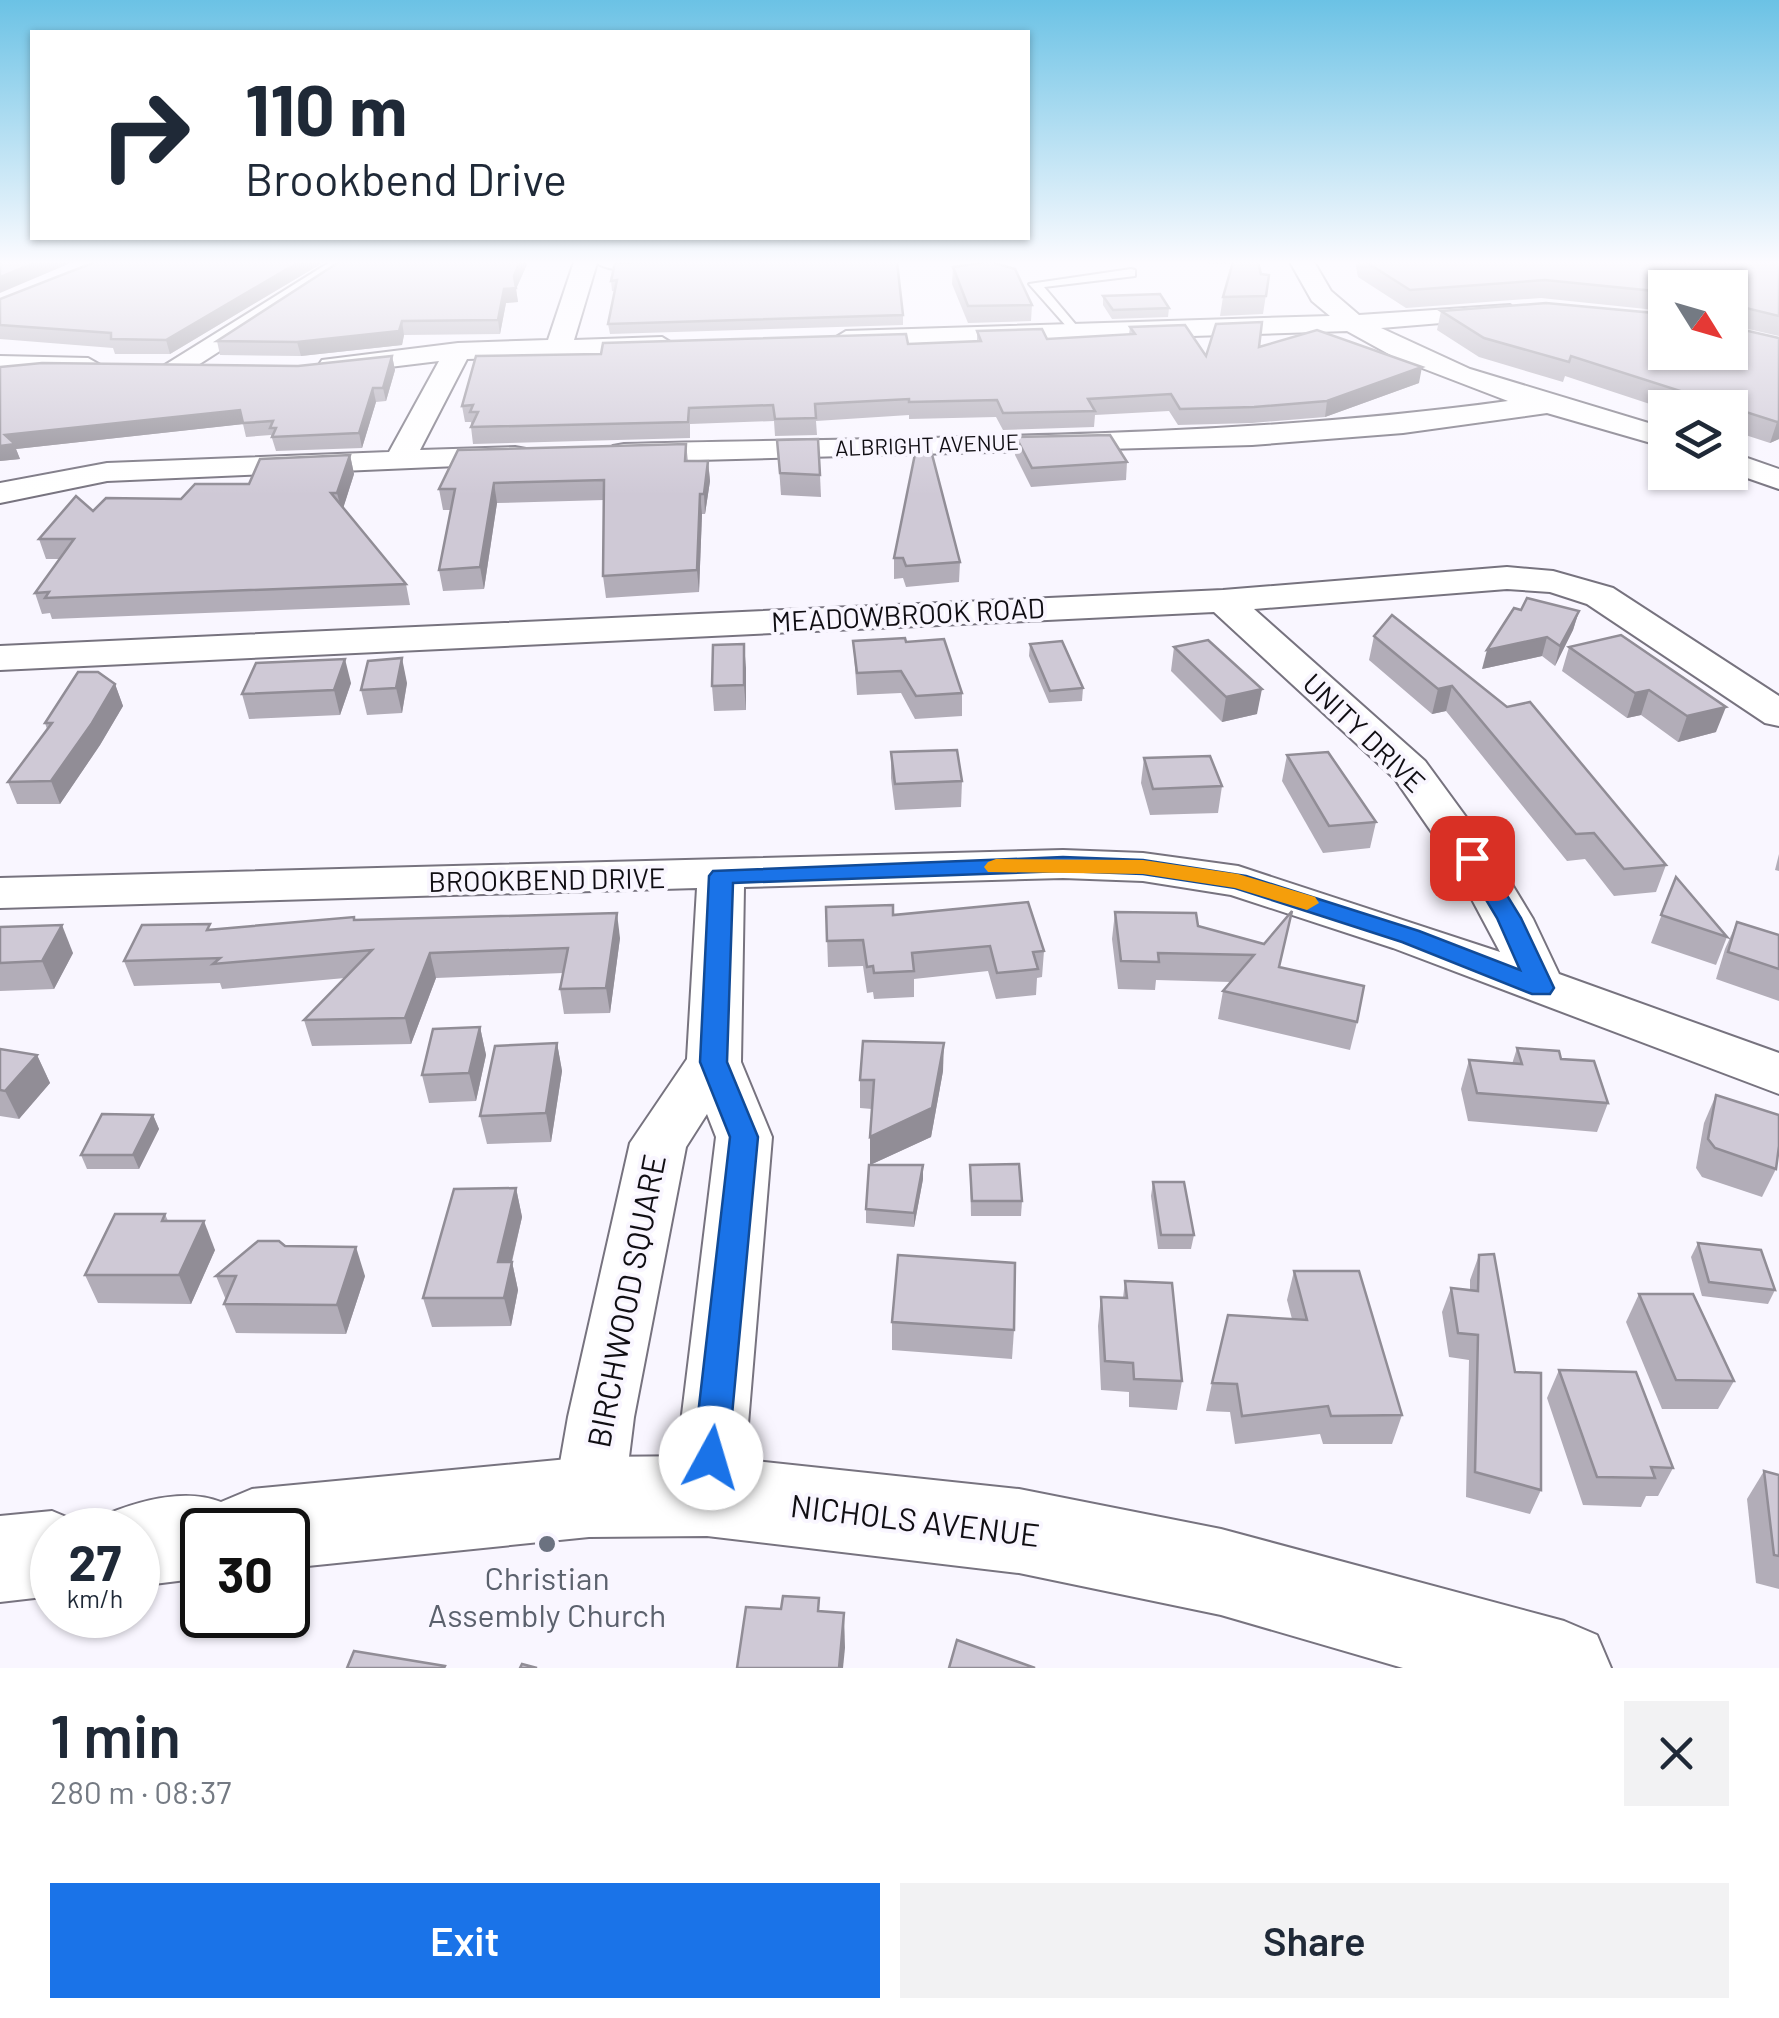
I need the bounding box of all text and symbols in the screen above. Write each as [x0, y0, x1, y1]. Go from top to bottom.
text: 110 m [245, 66, 407, 150]
icon: right [80, 70, 210, 200]
text: Brookbend Drive [245, 151, 567, 205]
north arrow [1648, 270, 1748, 370]
map controls [1648, 270, 1748, 490]
button: layers [1648, 390, 1748, 490]
street label: ALBRIGHT AVENUE [834, 428, 1020, 460]
street label: MEADOWBROOK ROAD [770, 590, 1045, 638]
street label: UNITY DRIVE [1297, 666, 1433, 799]
pin [1430, 816, 1515, 901]
icon: arrive [1445, 831, 1500, 886]
street label: BROOKBEND DRIVE [428, 860, 666, 898]
street label: BIRCHWOOD SQUARE [578, 1151, 672, 1450]
position arrow [659, 1406, 763, 1510]
street label: NICHOLS AVENUE [788, 1485, 1042, 1553]
speed limit sign: 30 [180, 1508, 310, 1638]
text: 27 [69, 1531, 121, 1591]
marker: Christian Assembly Church [536, 1533, 558, 1555]
place label: Christian Assembly Church [428, 1558, 666, 1633]
text: km/h [67, 1583, 123, 1613]
text: 1 min [50, 1698, 181, 1770]
button: close [1624, 1701, 1729, 1806]
text: 280 m · 08:37 [50, 1772, 232, 1810]
button: Exit [50, 1883, 880, 1998]
button: Share [900, 1883, 1729, 1998]

